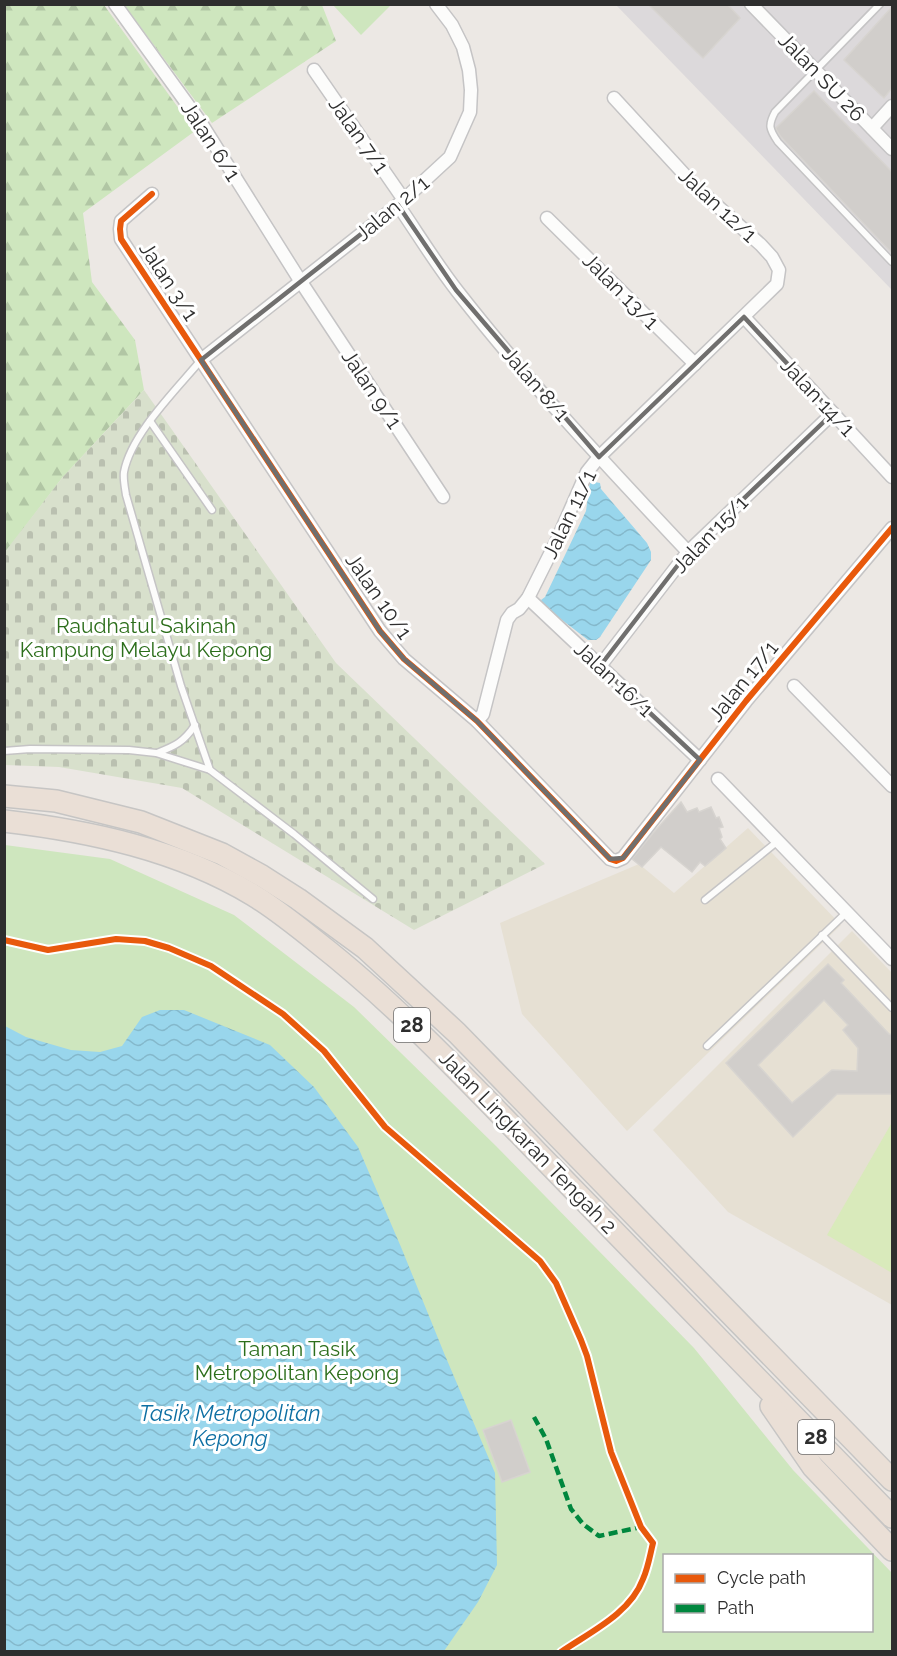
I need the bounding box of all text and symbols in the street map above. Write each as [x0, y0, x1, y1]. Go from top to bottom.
street label: Jalan SU 26 [774, 27, 870, 127]
street label: Jalan 7/1 [324, 92, 394, 178]
street label: Jalan 6/1 [176, 96, 246, 186]
street label: Jalan 12/1 [674, 163, 762, 247]
street label: Jalan 2/1 [350, 170, 434, 246]
street label: Jalan 3/1 [134, 237, 204, 325]
street label: Jalan 13/1 [578, 248, 664, 334]
street label: Jalan 8/1 [497, 342, 575, 426]
street label: Jalan 9/1 [337, 345, 407, 433]
street label: Jalan 14/1 [775, 353, 861, 441]
street label: Jalan 11/1 [537, 466, 601, 562]
street label: Jalan 15/1 [667, 490, 753, 578]
street label: Jalan 10/1 [340, 548, 418, 644]
park label: Raudhatul Sakinah Kampung Melayu Kepong [20, 613, 272, 662]
street label: Jalan 16/1 [569, 636, 659, 722]
street label: Jalan 17/1 [703, 636, 783, 726]
road number: 28 [394, 1008, 430, 1042]
street label: Jalan Lingkaran Tengah 2 [434, 1045, 622, 1239]
park label: Taman Tasik Metropolitan Kepong [195, 1336, 399, 1385]
water label: Tasik Metropolitan Kepong [139, 1400, 321, 1451]
road number: 28 [798, 1420, 834, 1454]
legend [663, 1554, 873, 1632]
text: Cycle path [717, 1567, 806, 1588]
text: Path [717, 1597, 754, 1618]

